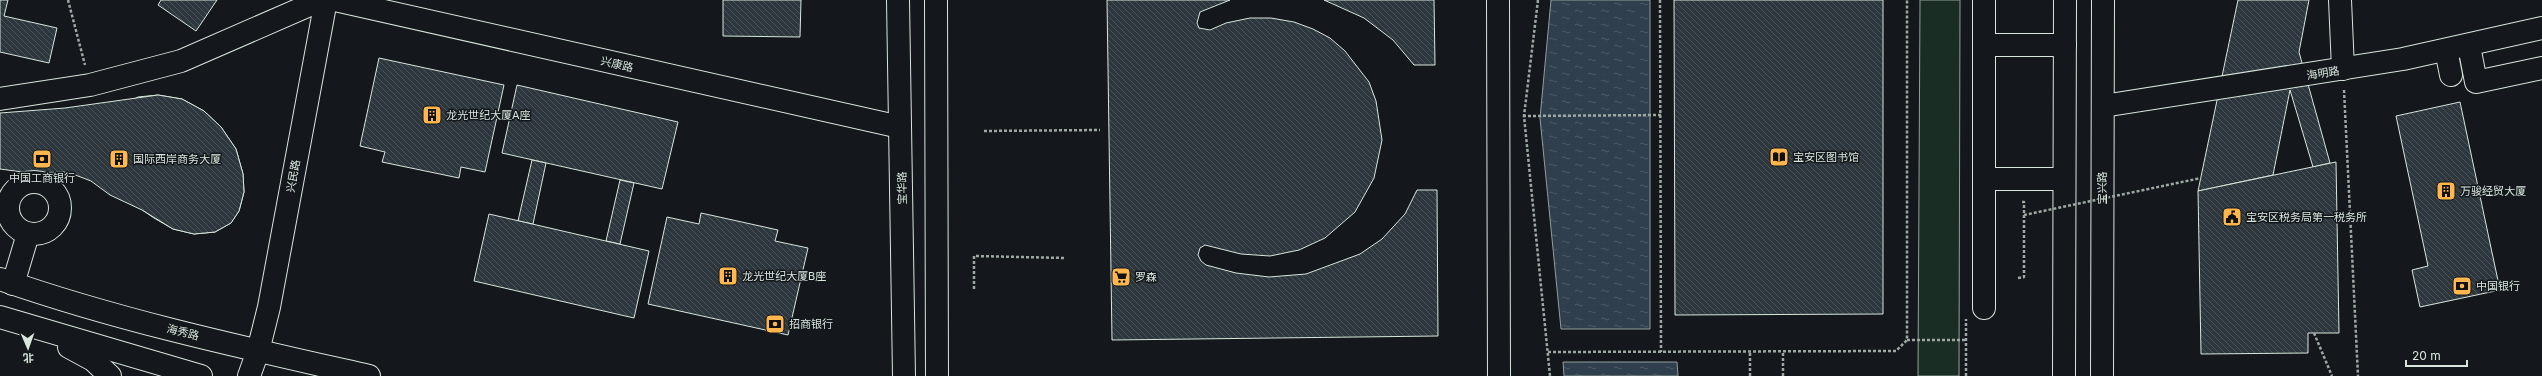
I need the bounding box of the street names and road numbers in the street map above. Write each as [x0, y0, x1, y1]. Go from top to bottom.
street label: 兴康路 [599, 53, 635, 75]
street label: 海明路 [2306, 64, 2340, 82]
street label: 兴民路 [283, 159, 303, 193]
street label: 宝华路 [895, 171, 909, 205]
street label: 宝兴路 [2095, 172, 2109, 205]
street label: 海秀路 [165, 321, 201, 343]

